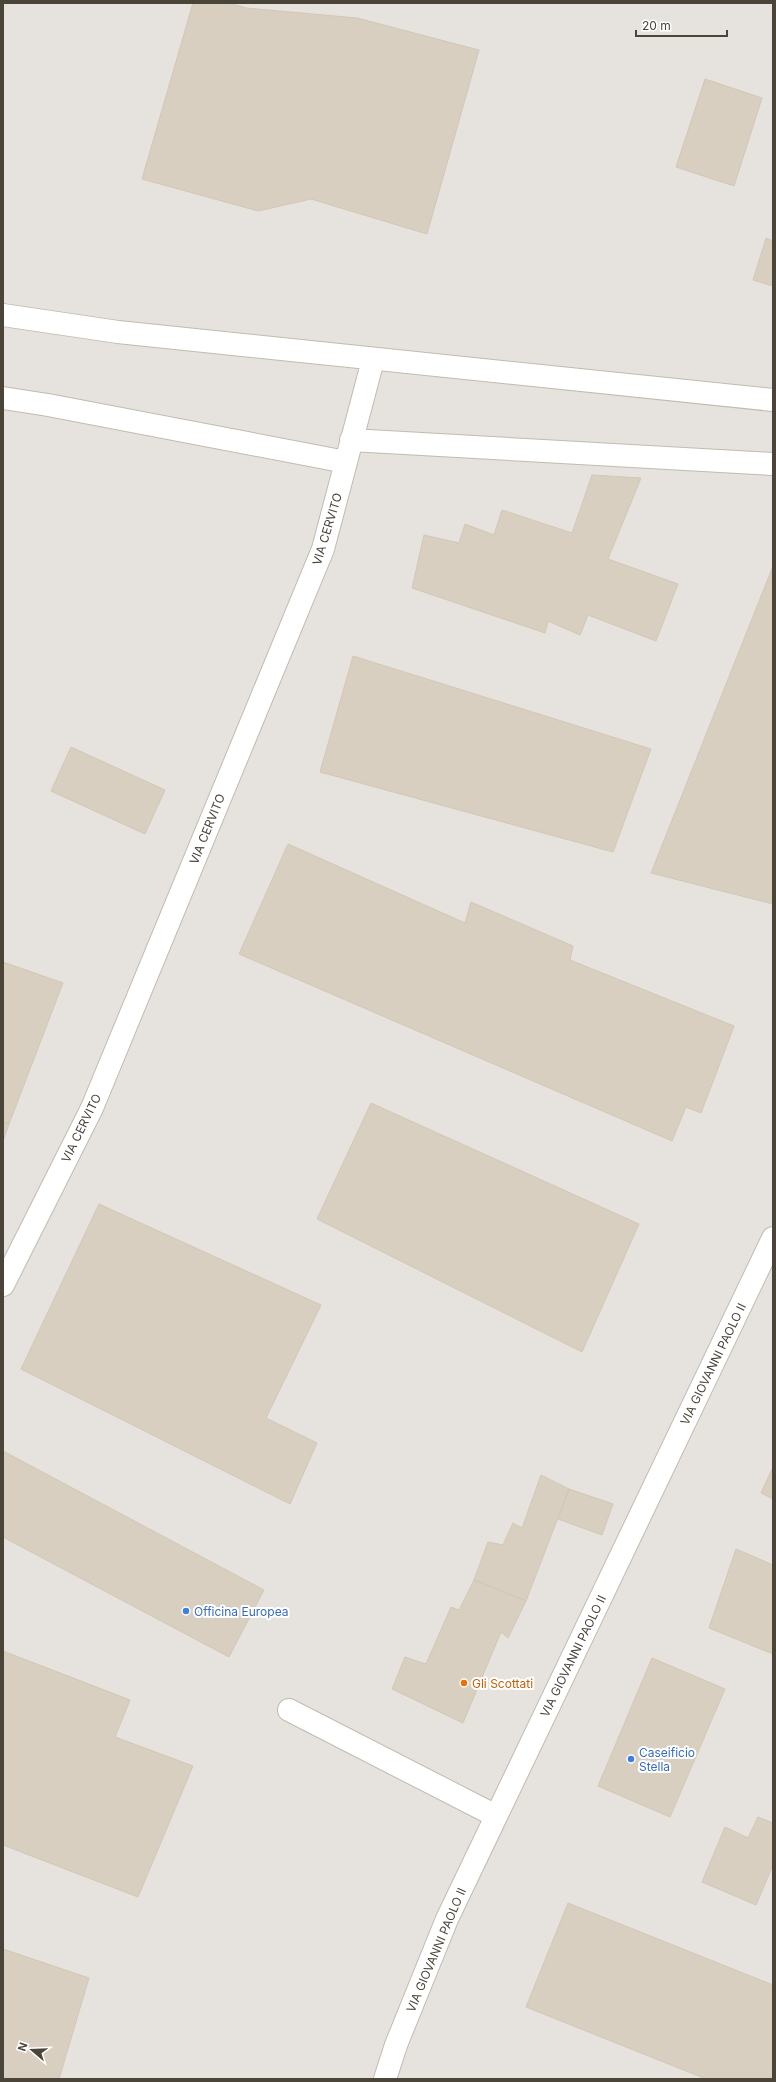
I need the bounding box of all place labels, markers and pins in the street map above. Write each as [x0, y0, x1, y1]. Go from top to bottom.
place label: Officina Europea [194, 1604, 288, 1619]
marker: Officina Europea [181, 1606, 191, 1616]
place label: Gli Scottati [472, 1676, 533, 1691]
marker: Gli Scottati [459, 1678, 469, 1688]
place label: Caseificio Stella [639, 1745, 695, 1774]
marker: Caseificio Stella [626, 1754, 636, 1764]

